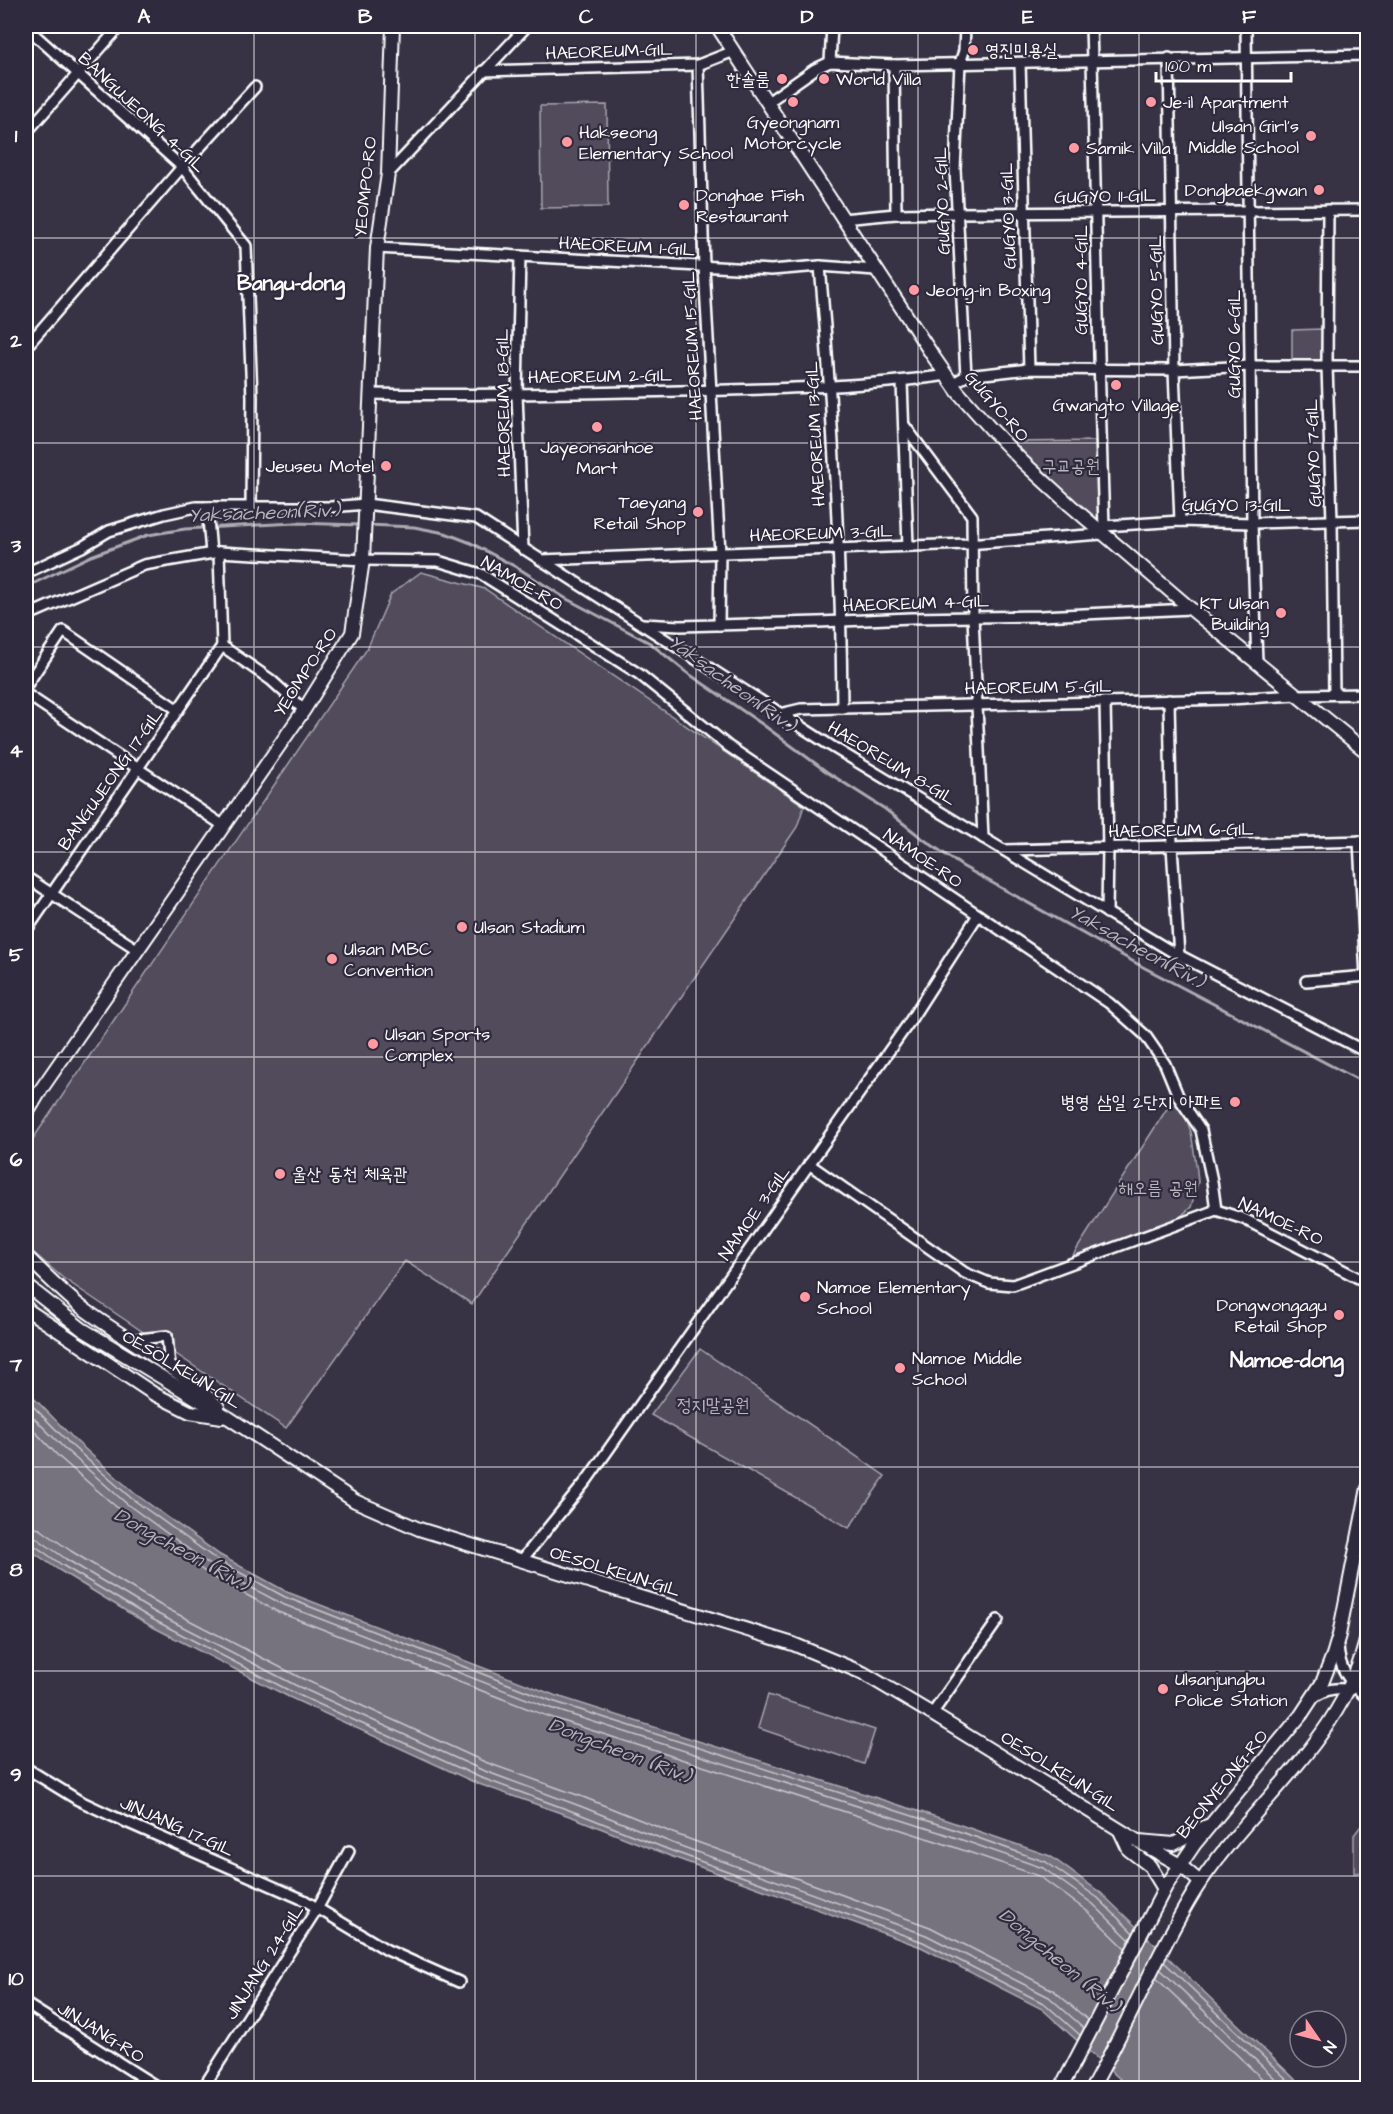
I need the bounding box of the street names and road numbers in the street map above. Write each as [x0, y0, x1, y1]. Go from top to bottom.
street label: HAEOREUM-GIL [545, 37, 673, 66]
street label: BANGUJEONG 4-GIL [72, 46, 212, 179]
street label: YEOMPO-RO [348, 135, 383, 239]
street label: GUGYO 2-GIL [928, 146, 957, 255]
street label: GUGYO 3-GIL [994, 162, 1023, 270]
street label: GUGYO 11-GIL [1054, 183, 1157, 210]
street label: GUGYO 4-GIL [1069, 225, 1094, 335]
street label: HAEOREUM 1-GIL [558, 230, 696, 263]
street label: GUGYO 5-GIL [1143, 234, 1170, 345]
street label: HAEOREUM 15-GIL [676, 270, 709, 421]
street label: GUGYO 6-GIL [1222, 289, 1247, 398]
street label: HAEOREUM 18-GIL [490, 328, 517, 477]
street label: HAEOREUM 13-GIL [799, 360, 832, 507]
street label: HAEOREUM 2-GIL [528, 363, 673, 390]
street label: GUGYO-RO [959, 365, 1035, 447]
street label: GUGYO 7-GIL [1299, 398, 1328, 508]
street label: GUGYO 13-GIL [1182, 493, 1291, 518]
street label: HAEOREUM 3-GIL [749, 518, 894, 548]
street label: NAMOE-RO [476, 550, 567, 617]
street label: HAEOREUM 4-GIL [842, 588, 990, 619]
street label: YEOMPO-RO [267, 623, 343, 722]
street label: HAEOREUM 5-GIL [964, 674, 1112, 701]
street label: BANGUJEONG 17-GIL [52, 703, 169, 855]
street label: HAEOREUM 8-GIL [823, 715, 961, 812]
street label: HAEOREUM 6-GIL [1108, 817, 1254, 844]
street label: NAMOE-RO [878, 823, 967, 894]
street label: NAMOE 3-GIL [713, 1161, 797, 1266]
street label: NAMOE-RO [1234, 1191, 1327, 1252]
street label: OESOLKEUN-GIL [117, 1324, 246, 1415]
street label: OESOLKEUN-GIL [547, 1540, 684, 1603]
street label: OESOLKEUN-GIL [996, 1725, 1124, 1818]
street label: BEONYEONG-RO [1171, 1725, 1274, 1844]
street label: JINJANG 17-GIL [116, 1790, 238, 1863]
street label: JINJANG 24-GIL [219, 1899, 310, 2025]
street label: JINJANG-RO [52, 1996, 149, 2069]

